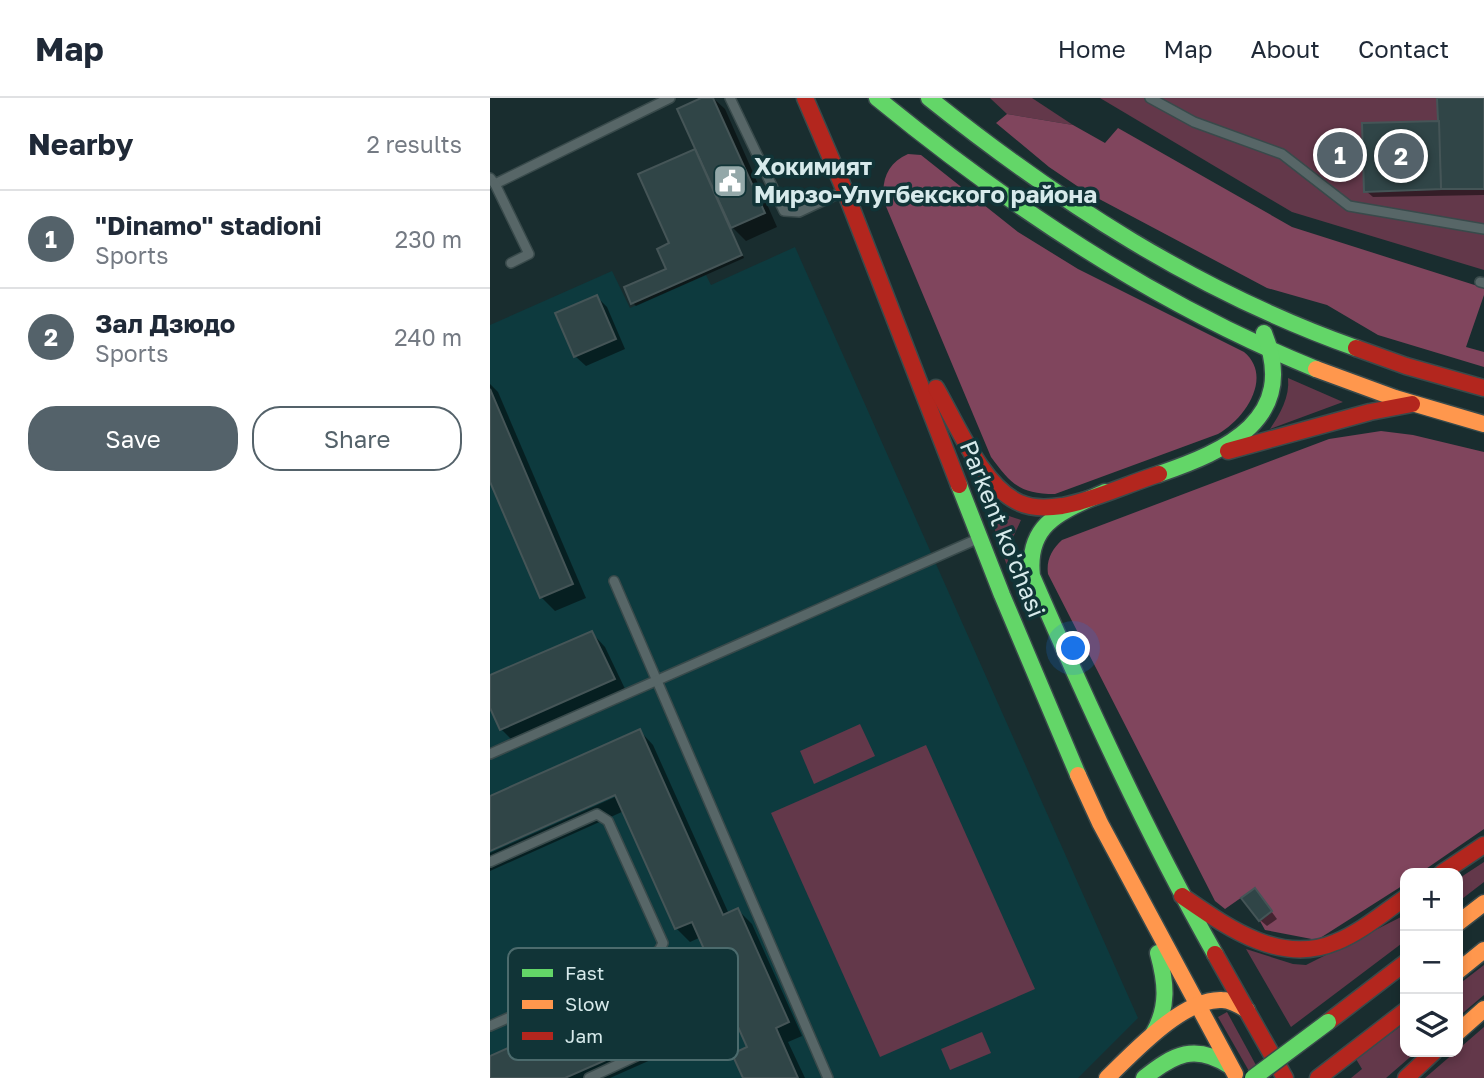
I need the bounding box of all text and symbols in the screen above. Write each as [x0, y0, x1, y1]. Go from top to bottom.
text: Map [35, 29, 104, 68]
text: Home [1058, 34, 1126, 63]
text: Map [1164, 34, 1213, 63]
text: About [1251, 34, 1320, 63]
text: Contact [1358, 34, 1449, 63]
text: Nearby [28, 126, 133, 162]
pin: 1 [1317, 129, 1363, 181]
text: 2 results [366, 130, 462, 158]
pin: 2 [1378, 130, 1424, 182]
place label: Хокимият Мирзо-Улугбекского района [754, 151, 1097, 208]
public building icon: Хокимият Мирзо-Улугбекского района [711, 162, 749, 200]
text: "Dinamo" stadioni [95, 210, 322, 241]
text: 1 [45, 225, 57, 253]
text: 230 m [395, 225, 462, 253]
text: Sports [95, 241, 169, 269]
text: Зал Дзюдо [95, 308, 235, 339]
text: 2 [44, 323, 58, 351]
text: 240 m [394, 323, 462, 351]
text: Sports [95, 339, 169, 367]
button: Save [28, 406, 238, 471]
button: Share [252, 406, 462, 471]
street label: Parkent ko'chasi [955, 436, 1052, 621]
your location [1056, 631, 1090, 665]
map controls [1400, 868, 1463, 1057]
button: + [1400, 868, 1463, 931]
button: − [1400, 931, 1463, 994]
legend [508, 948, 738, 1060]
text: Fast [565, 961, 604, 984]
text: Slow [565, 992, 610, 1015]
button: layers [1400, 994, 1463, 1057]
text: Jam [565, 1024, 603, 1047]

